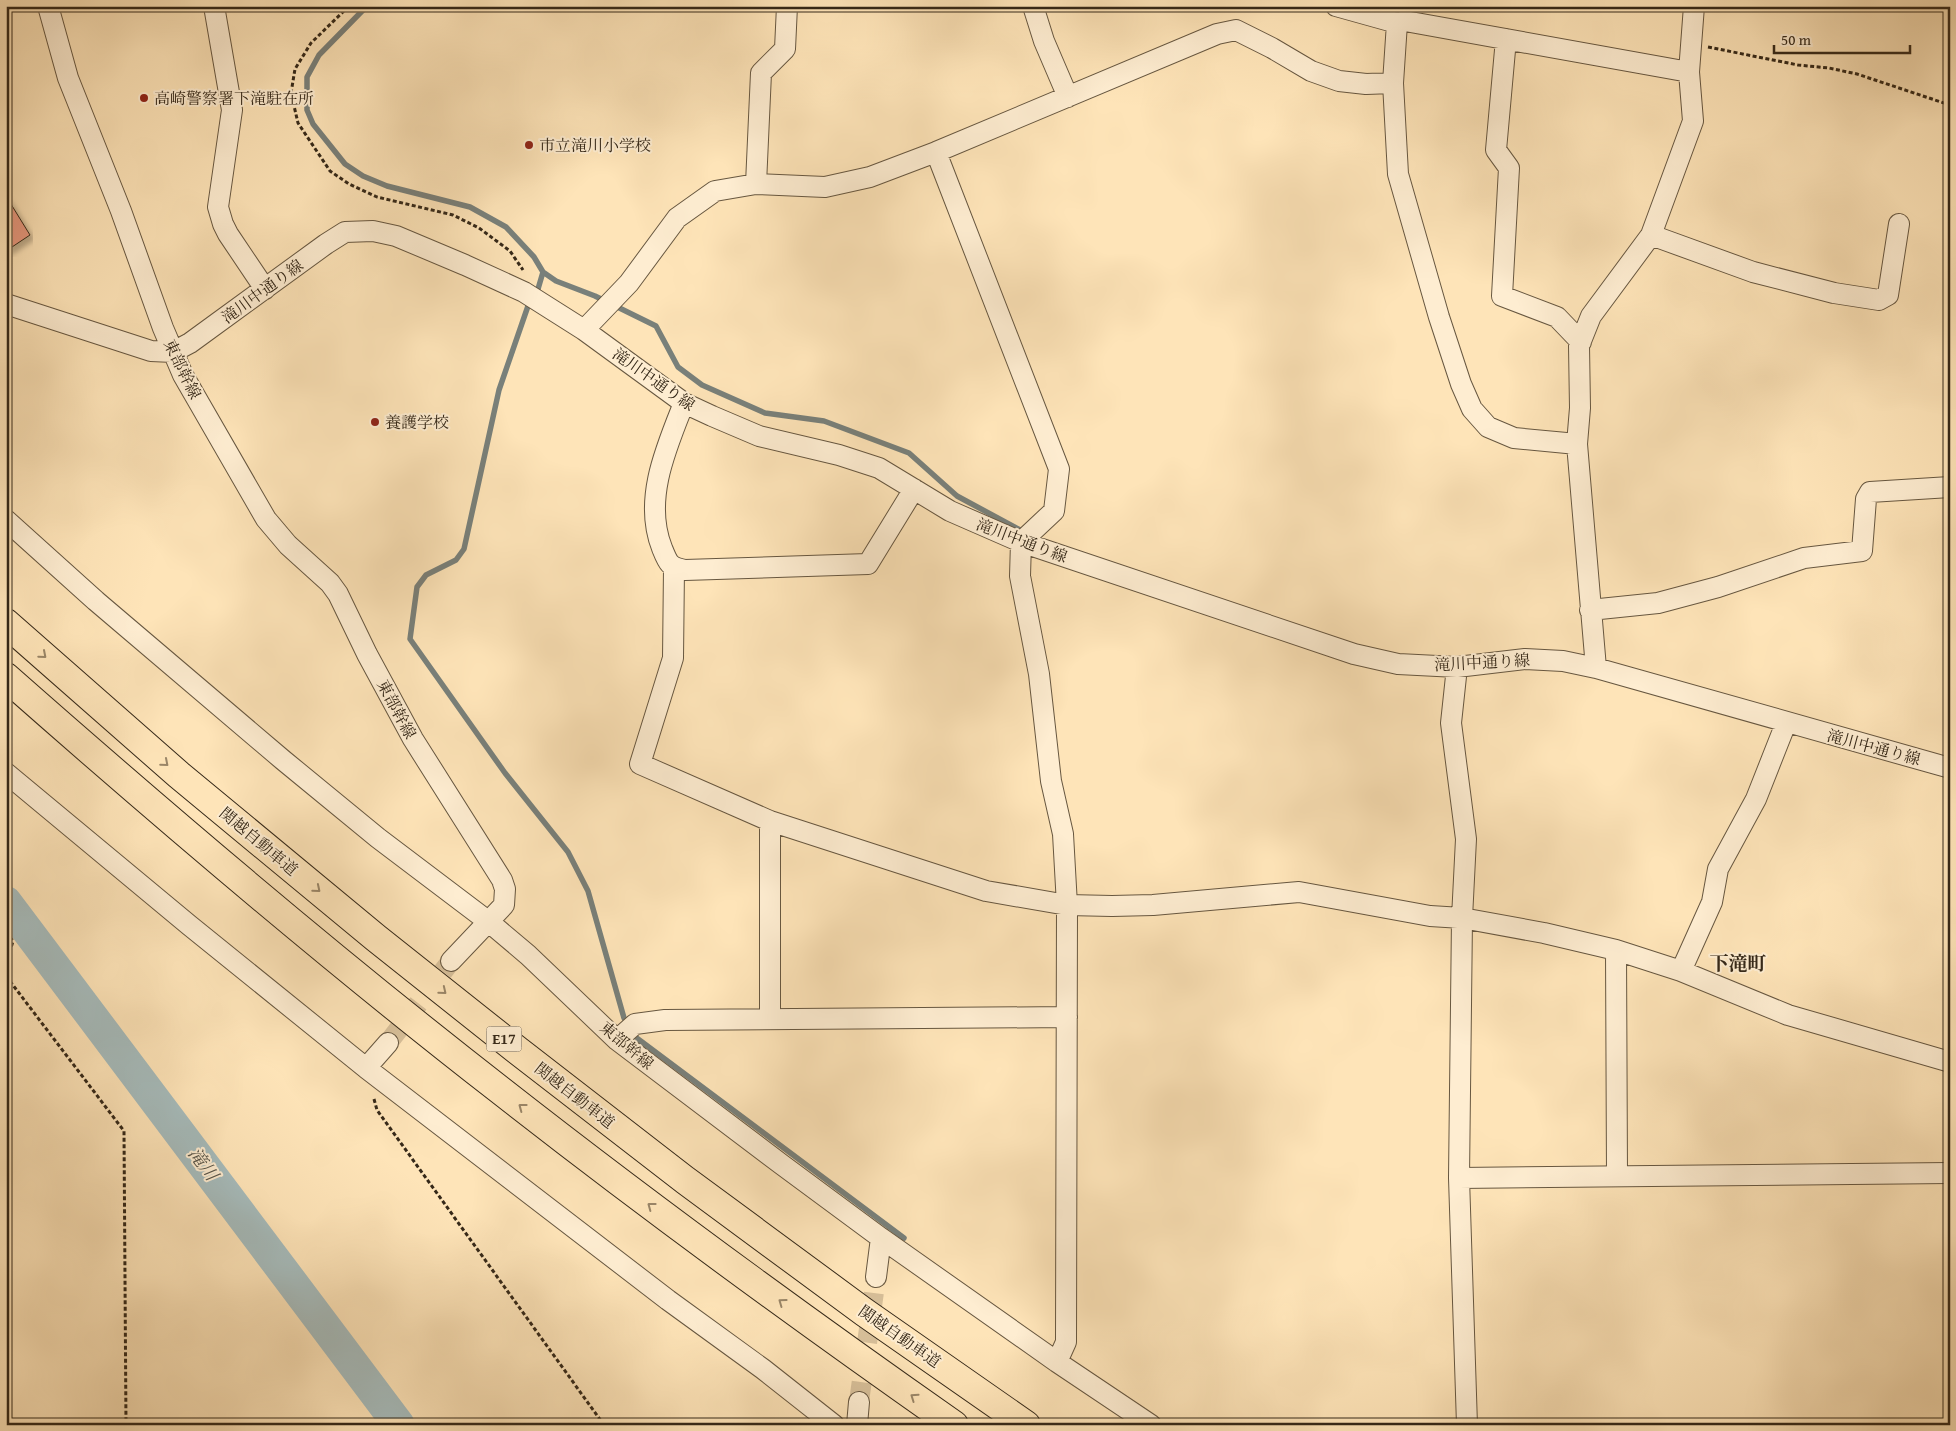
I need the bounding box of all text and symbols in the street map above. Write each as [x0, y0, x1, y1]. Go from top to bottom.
scale bar [1774, 22, 1910, 54]
text: 50 m [1781, 29, 1812, 50]
place label: 高崎警察署下滝駐在所 [154, 86, 314, 110]
marker: 高崎警察署下滝駐在所 [138, 92, 150, 104]
place label: 市立滝川小学校 [539, 133, 651, 157]
marker: 市立滝川小学校 [523, 139, 535, 151]
street label: 滝川中通り線 [216, 253, 308, 329]
street label: 東部幹線 [158, 335, 208, 403]
street label: 滝川中通り線 [608, 342, 700, 416]
place label: 養護学校 [385, 410, 449, 434]
marker: 養護学校 [369, 416, 381, 428]
street label: 滝川中通り線 [973, 512, 1071, 568]
street label: 滝川中通り線 [1433, 648, 1531, 676]
one-way arrow [37, 649, 46, 658]
street label: 東部幹線 [371, 675, 423, 743]
street label: 滝川中通り線 [1825, 723, 1923, 771]
one-way arrow [159, 757, 168, 766]
street label: 関越自動車道 [215, 801, 303, 881]
one-way arrow [311, 883, 320, 891]
district label: 下滝町 [1709, 949, 1767, 977]
one-way arrow [437, 985, 446, 993]
street label: 東部幹線 [595, 1015, 659, 1075]
road number: E17 [486, 1026, 522, 1052]
street label: 関越自動車道 [530, 1056, 620, 1134]
one-way arrow [519, 1105, 528, 1113]
water label: 滝川 [182, 1141, 226, 1188]
one-way arrow [647, 1203, 657, 1212]
one-way arrow [778, 1299, 788, 1308]
street label: 関越自動車道 [854, 1299, 946, 1373]
one-way arrow [910, 1394, 920, 1403]

